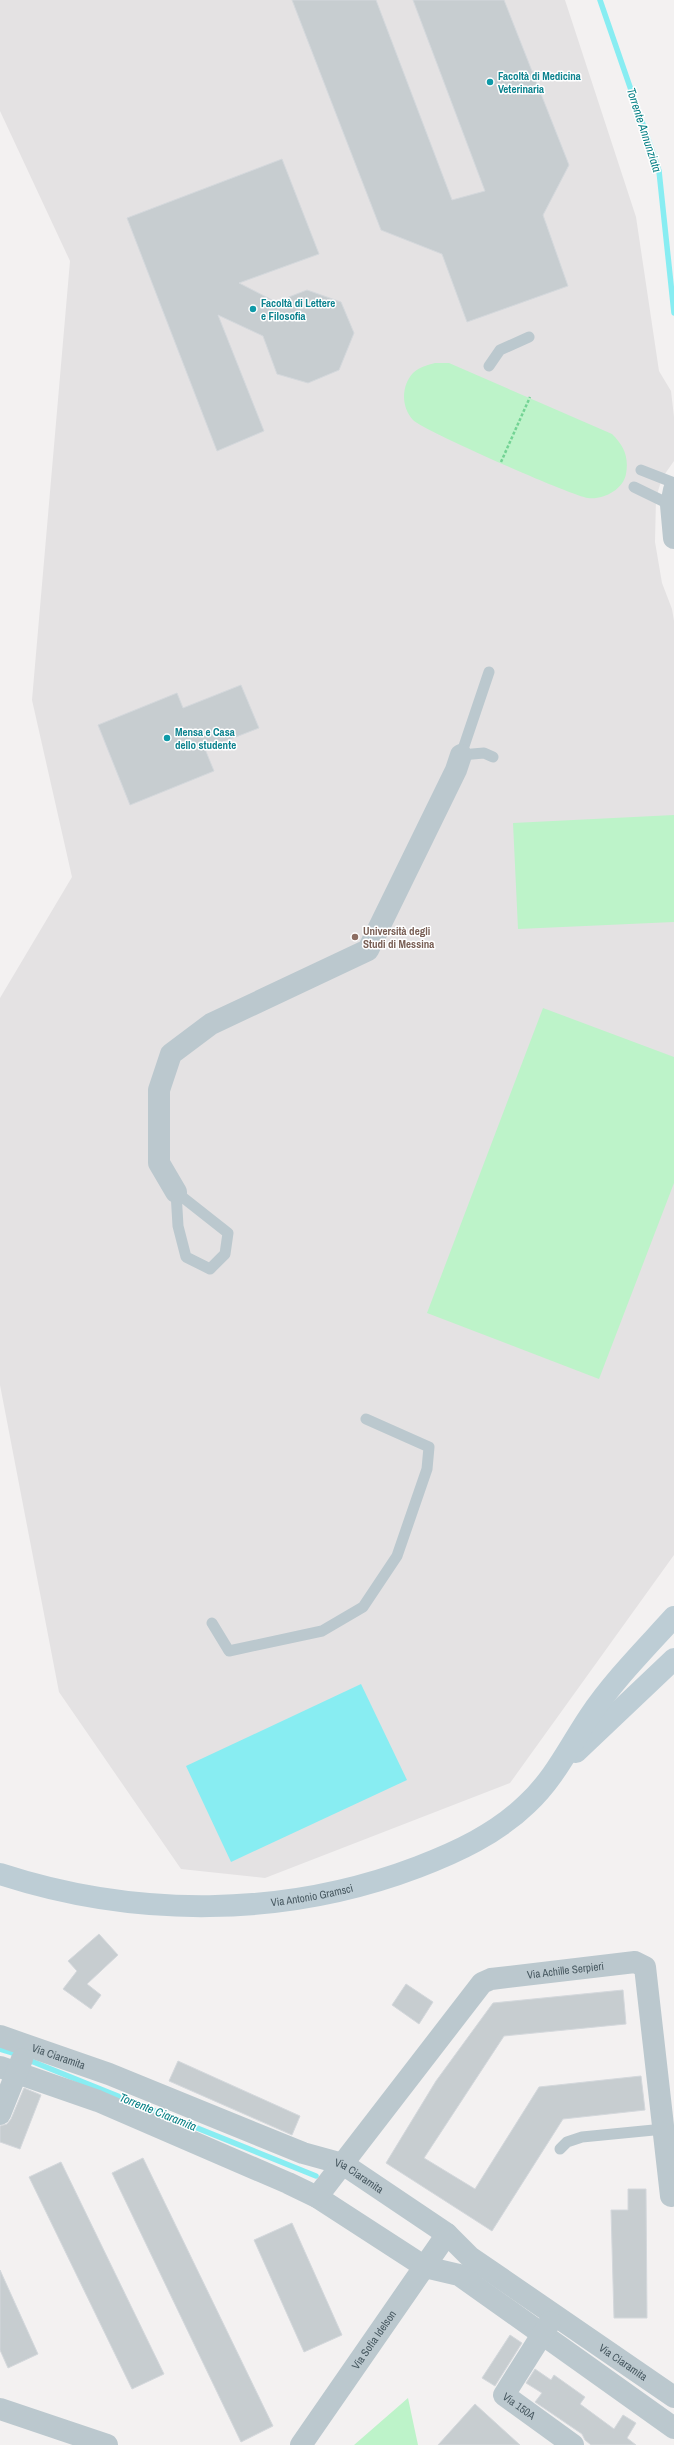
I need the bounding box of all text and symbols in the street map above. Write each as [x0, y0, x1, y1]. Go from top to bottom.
place label: Facoltà di Medicina Veterinaria [498, 69, 581, 96]
marker: Facoltà di Medicina Veterinaria [485, 77, 495, 87]
water label: Torrente Annunziata [623, 86, 665, 175]
place label: Facoltà di Lettere e Filosofia [261, 296, 335, 323]
marker: Facoltà di Lettere e Filosofia [248, 304, 258, 314]
place label: Mensa e Casa dello studente [175, 725, 236, 752]
marker: Mensa e Casa dello studente [162, 733, 172, 743]
place label: Università degli Studi di Messina [363, 924, 434, 951]
marker: Università degli Studi di Messina [350, 932, 360, 942]
street label: Via Antonio Gramsci [270, 1881, 354, 1909]
street label: Via Achille Serpieri [526, 1959, 605, 1982]
street label: Via Ciaramita [30, 2041, 87, 2072]
water label: Torrente Ciaramita [117, 2089, 199, 2135]
street label: Via Ciaramita [333, 2155, 386, 2196]
street label: Via Sofia Idelson [349, 2307, 399, 2372]
street label: Via Ciaramita [596, 2341, 650, 2384]
street label: Via 150A [500, 2389, 539, 2423]

